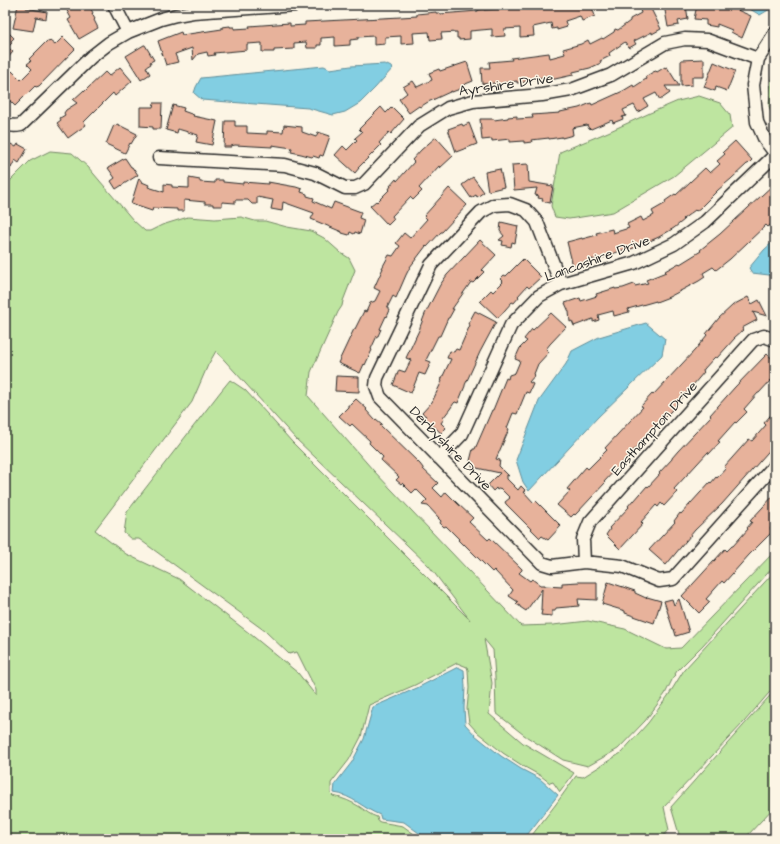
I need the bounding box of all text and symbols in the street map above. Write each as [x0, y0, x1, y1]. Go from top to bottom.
street label: Ayrshire Drive [458, 68, 555, 102]
street label: Lancashire Drive [542, 230, 653, 287]
street label: Easthampton Drive [607, 377, 703, 480]
street label: Derbyshire Drive [405, 402, 496, 496]

